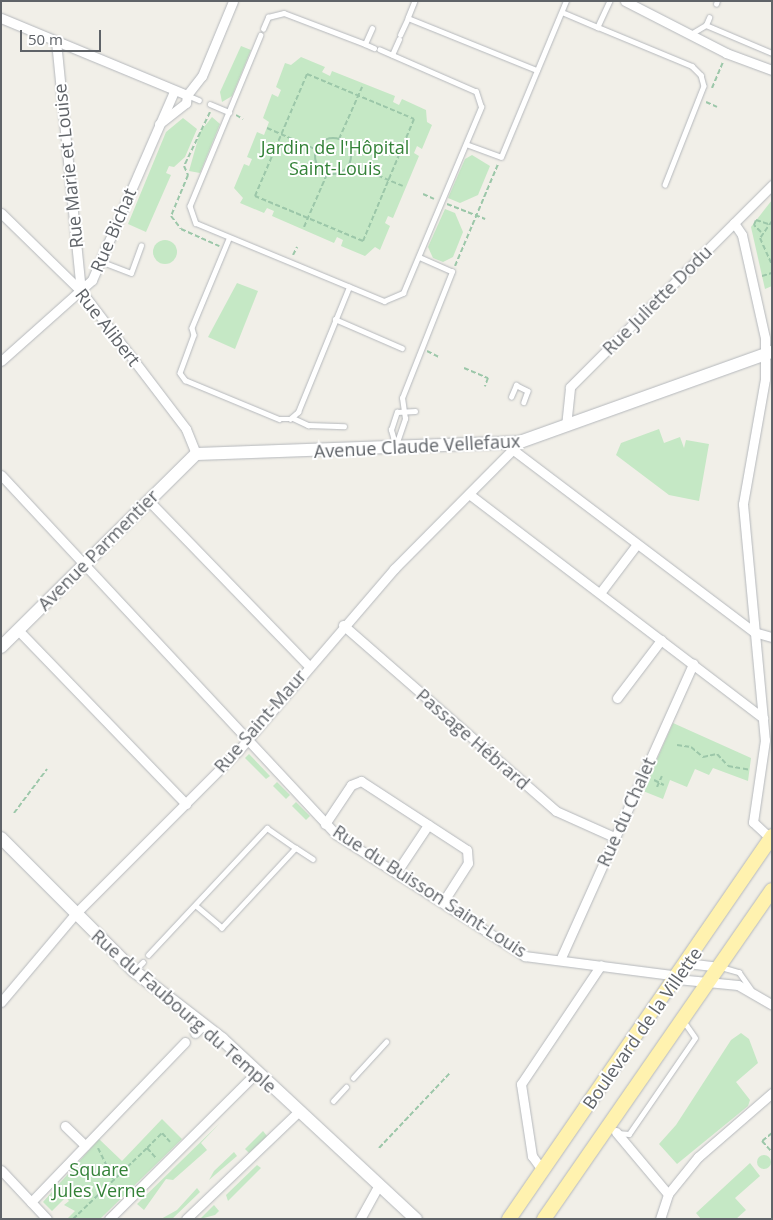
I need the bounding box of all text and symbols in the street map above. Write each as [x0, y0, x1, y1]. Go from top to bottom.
scale bar [22, 20, 104, 52]
text: 50 m [28, 29, 63, 49]
street label: Rue Marie et Louise [49, 83, 87, 249]
park label: Jardin de l'Hôpital Saint-Louis [261, 137, 409, 180]
street label: Rue Bichat [86, 185, 140, 275]
street label: Rue Juliette Dodu [598, 241, 716, 359]
street label: Rue Alibert [71, 284, 145, 370]
street label: Avenue Claude Vellefaux [313, 430, 521, 462]
street label: Avenue Parmentier [33, 485, 163, 615]
street label: Rue Saint-Maur [209, 665, 311, 777]
street label: Passage Hébrard [412, 684, 534, 794]
street label: Rue du Chalet [592, 754, 660, 870]
street label: Rue du Buisson Saint-Louis [329, 820, 531, 962]
street label: Rue du Faubourg du Temple [87, 925, 281, 1097]
street label: Boulevard de la Villette [578, 943, 706, 1113]
park label: Square Jules Verne [52, 1159, 146, 1202]

